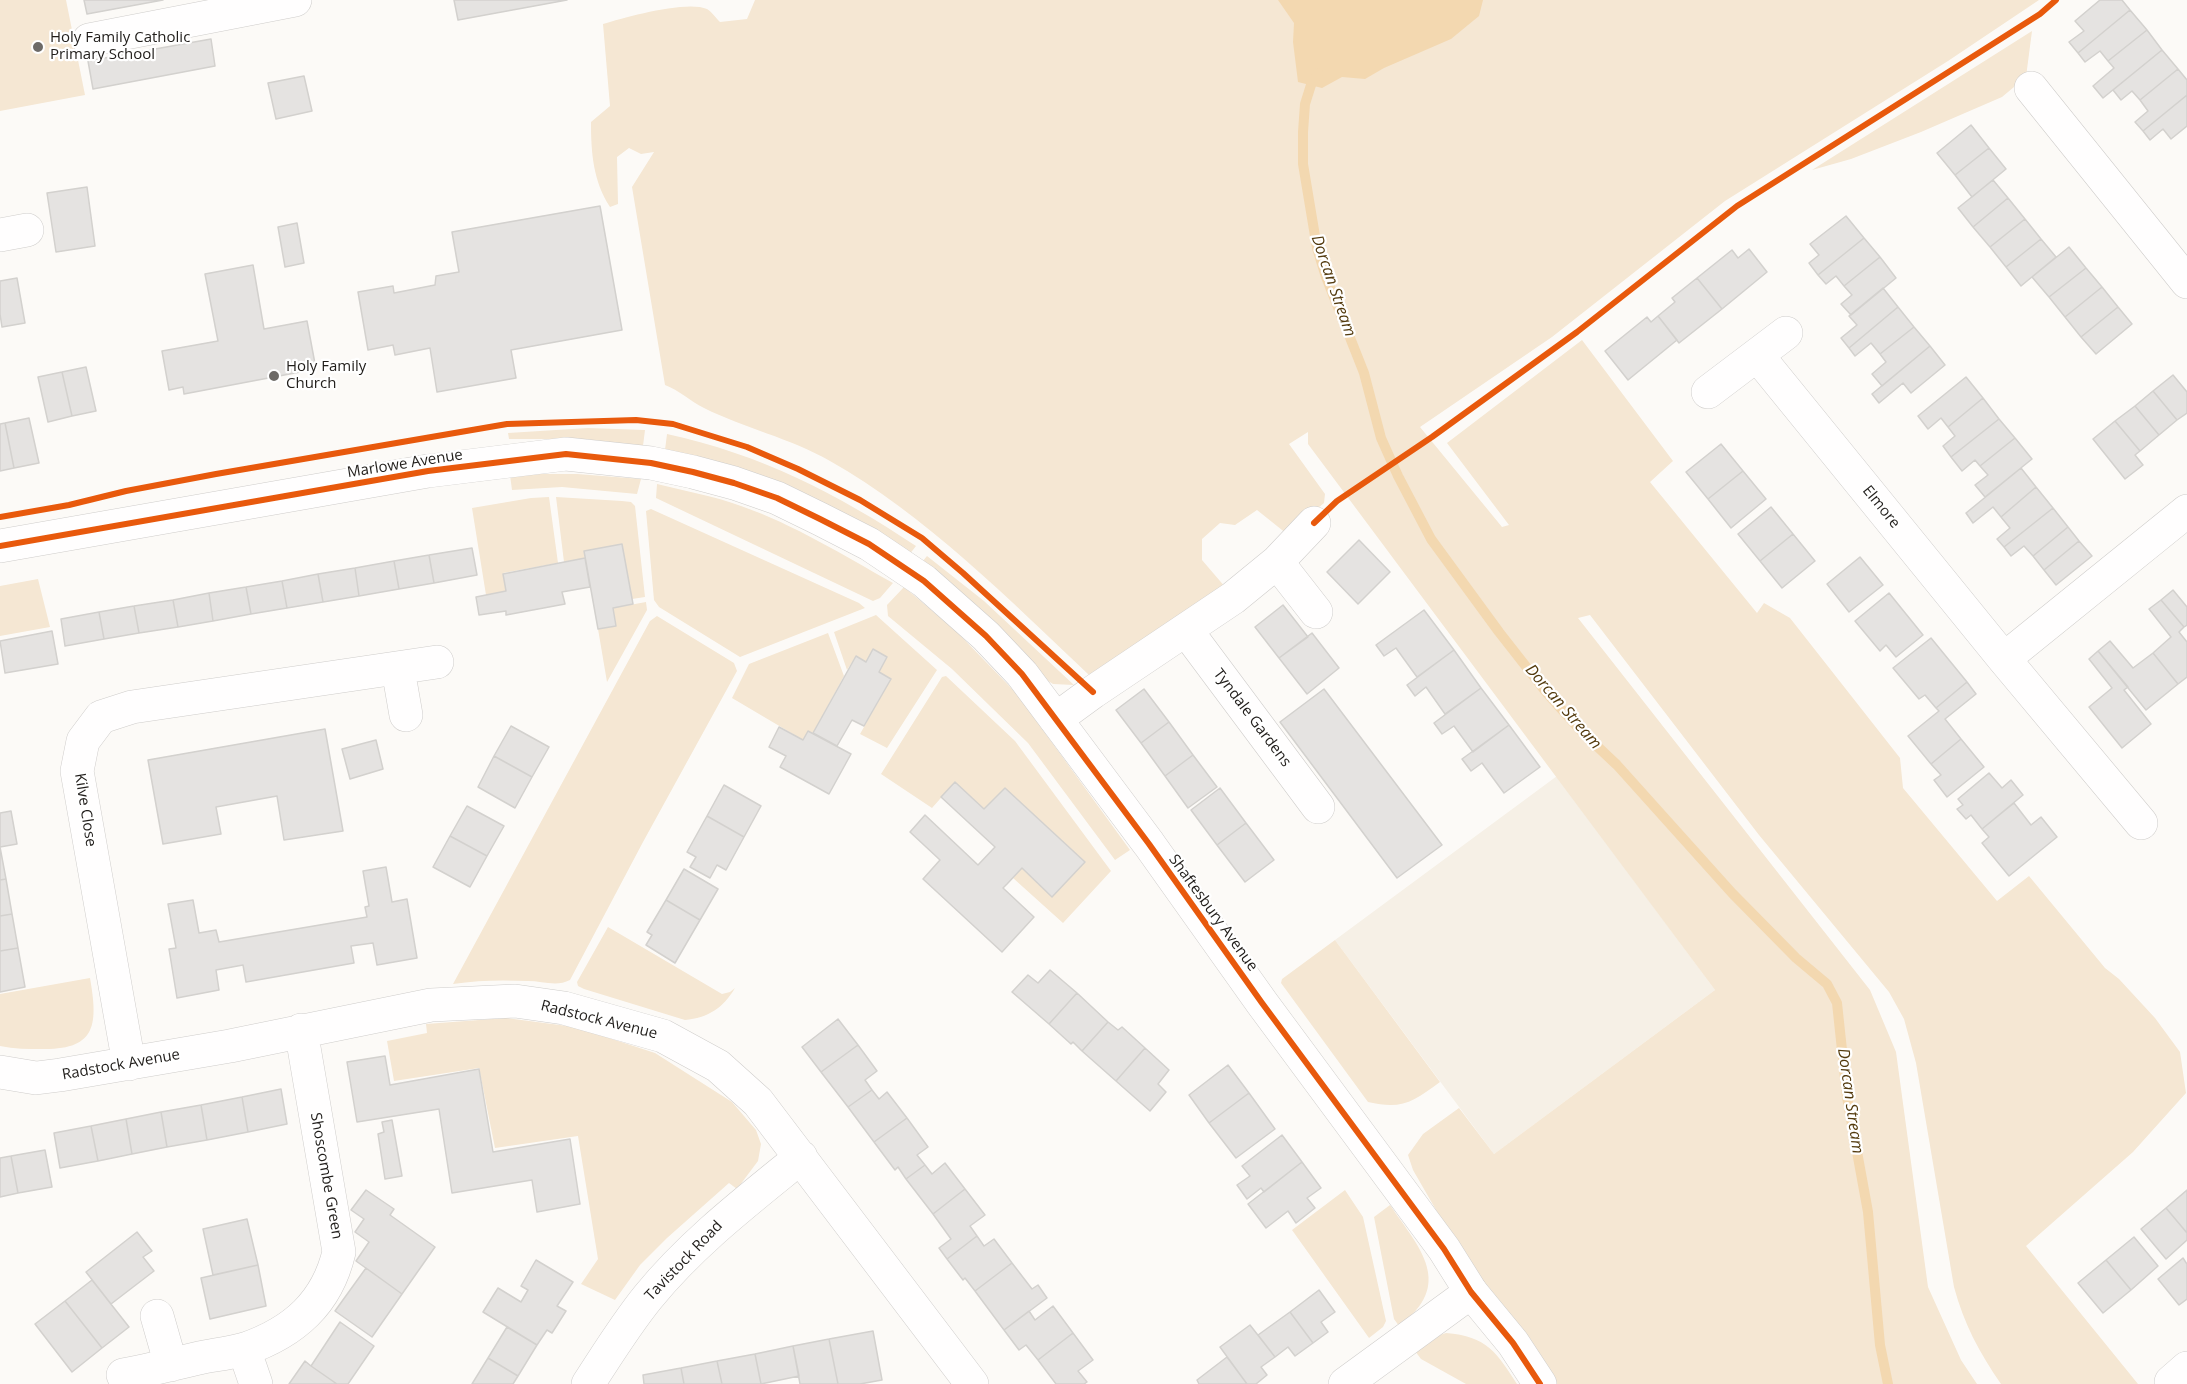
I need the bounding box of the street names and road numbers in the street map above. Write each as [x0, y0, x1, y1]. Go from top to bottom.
street label: Marlowe Avenue [346, 446, 464, 482]
street label: Elmore [1858, 482, 1904, 532]
street label: Tyndale Gardens [1209, 665, 1295, 771]
street label: Kilve Close [70, 772, 100, 848]
street label: Shaftesbury Avenue [1165, 851, 1261, 975]
street label: Radstock Avenue [539, 997, 659, 1043]
street label: Radstock Avenue [61, 1046, 181, 1084]
street label: Shoscombe Green [306, 1111, 346, 1241]
street label: Tavistock Road [641, 1217, 727, 1305]

